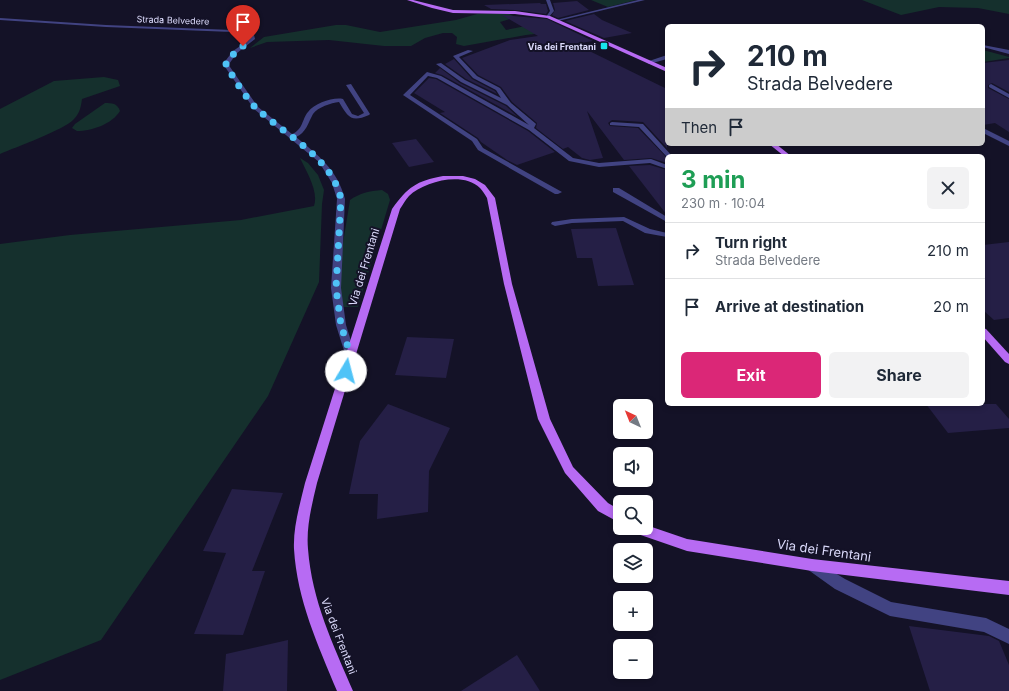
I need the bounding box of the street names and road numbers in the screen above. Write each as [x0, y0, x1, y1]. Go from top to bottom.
street label: Strada Belvedere [136, 13, 210, 27]
street label: Via dei Frentani [346, 226, 382, 308]
street label: Via dei Frentani [776, 535, 872, 565]
street label: Via dei Frentani [318, 596, 360, 676]

